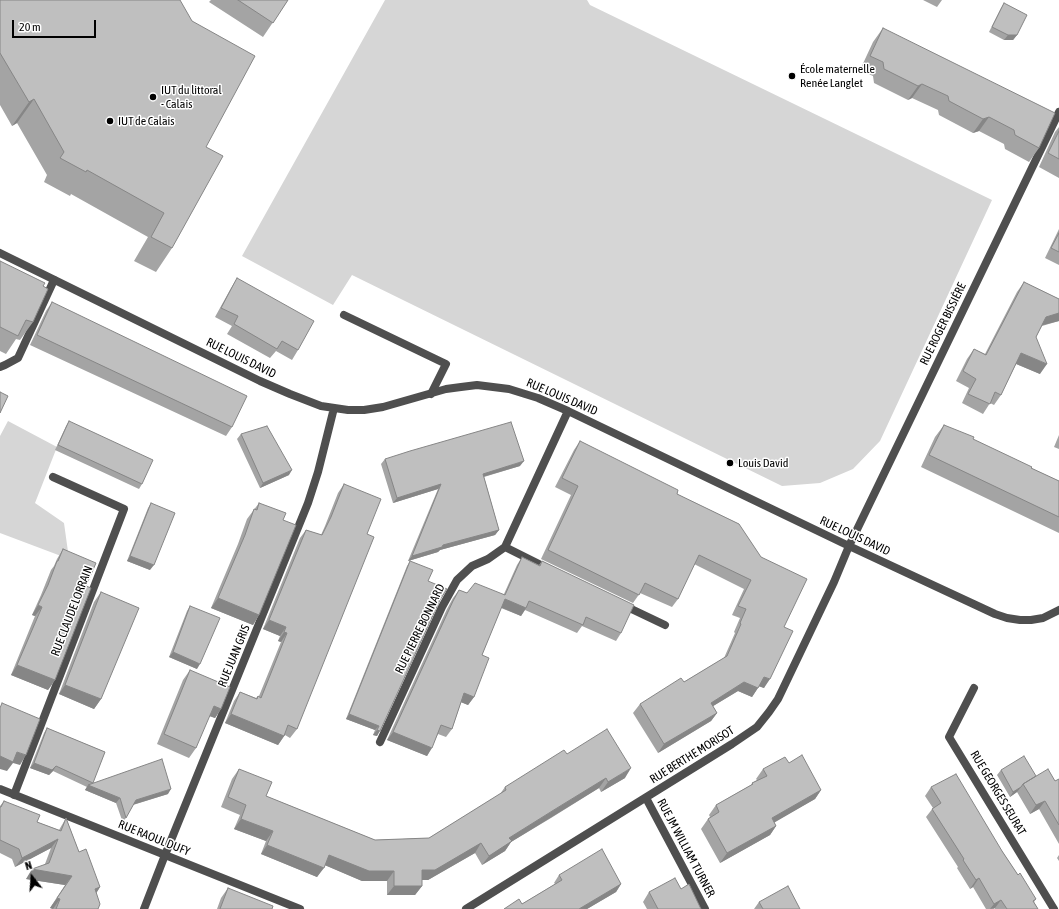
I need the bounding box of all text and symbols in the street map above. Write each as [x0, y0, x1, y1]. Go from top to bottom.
scale bar [14, 12, 98, 38]
text: 20 m [19, 20, 41, 34]
place label: École maternelle Renée Langlet [800, 62, 875, 90]
marker: École maternelle Renée Langlet [787, 71, 797, 81]
place label: IUT du littoral - Calais [161, 83, 222, 111]
marker: IUT du littoral - Calais [148, 92, 158, 102]
place label: IUT de Calais [118, 114, 175, 128]
marker: IUT de Calais [105, 116, 115, 126]
street label: RUE ROGER BISSIÈRE [917, 280, 969, 368]
street label: RUE LOUIS DAVID [204, 335, 278, 381]
street label: RUE LOUIS DAVID [524, 376, 600, 418]
place label: Louis David [738, 456, 788, 470]
marker: Louis David [725, 458, 735, 468]
street label: RUE LOUIS DAVID [817, 513, 893, 559]
street label: RUE CLAUDE LORRAIN [48, 564, 96, 658]
street label: RUE PIERRE BONNARD [392, 582, 448, 676]
street label: RUE JUAN GRIS [215, 623, 253, 689]
street label: RUE BERTHE MORISOT [647, 723, 737, 787]
street label: RUE GEORGES SEURAT [967, 748, 1029, 838]
street label: RUE JM WILLIAM TURNER [654, 796, 718, 900]
street label: RUE RAOUL DUFY [116, 817, 192, 859]
north arrow [12, 857, 52, 897]
text: N [24, 859, 33, 872]

